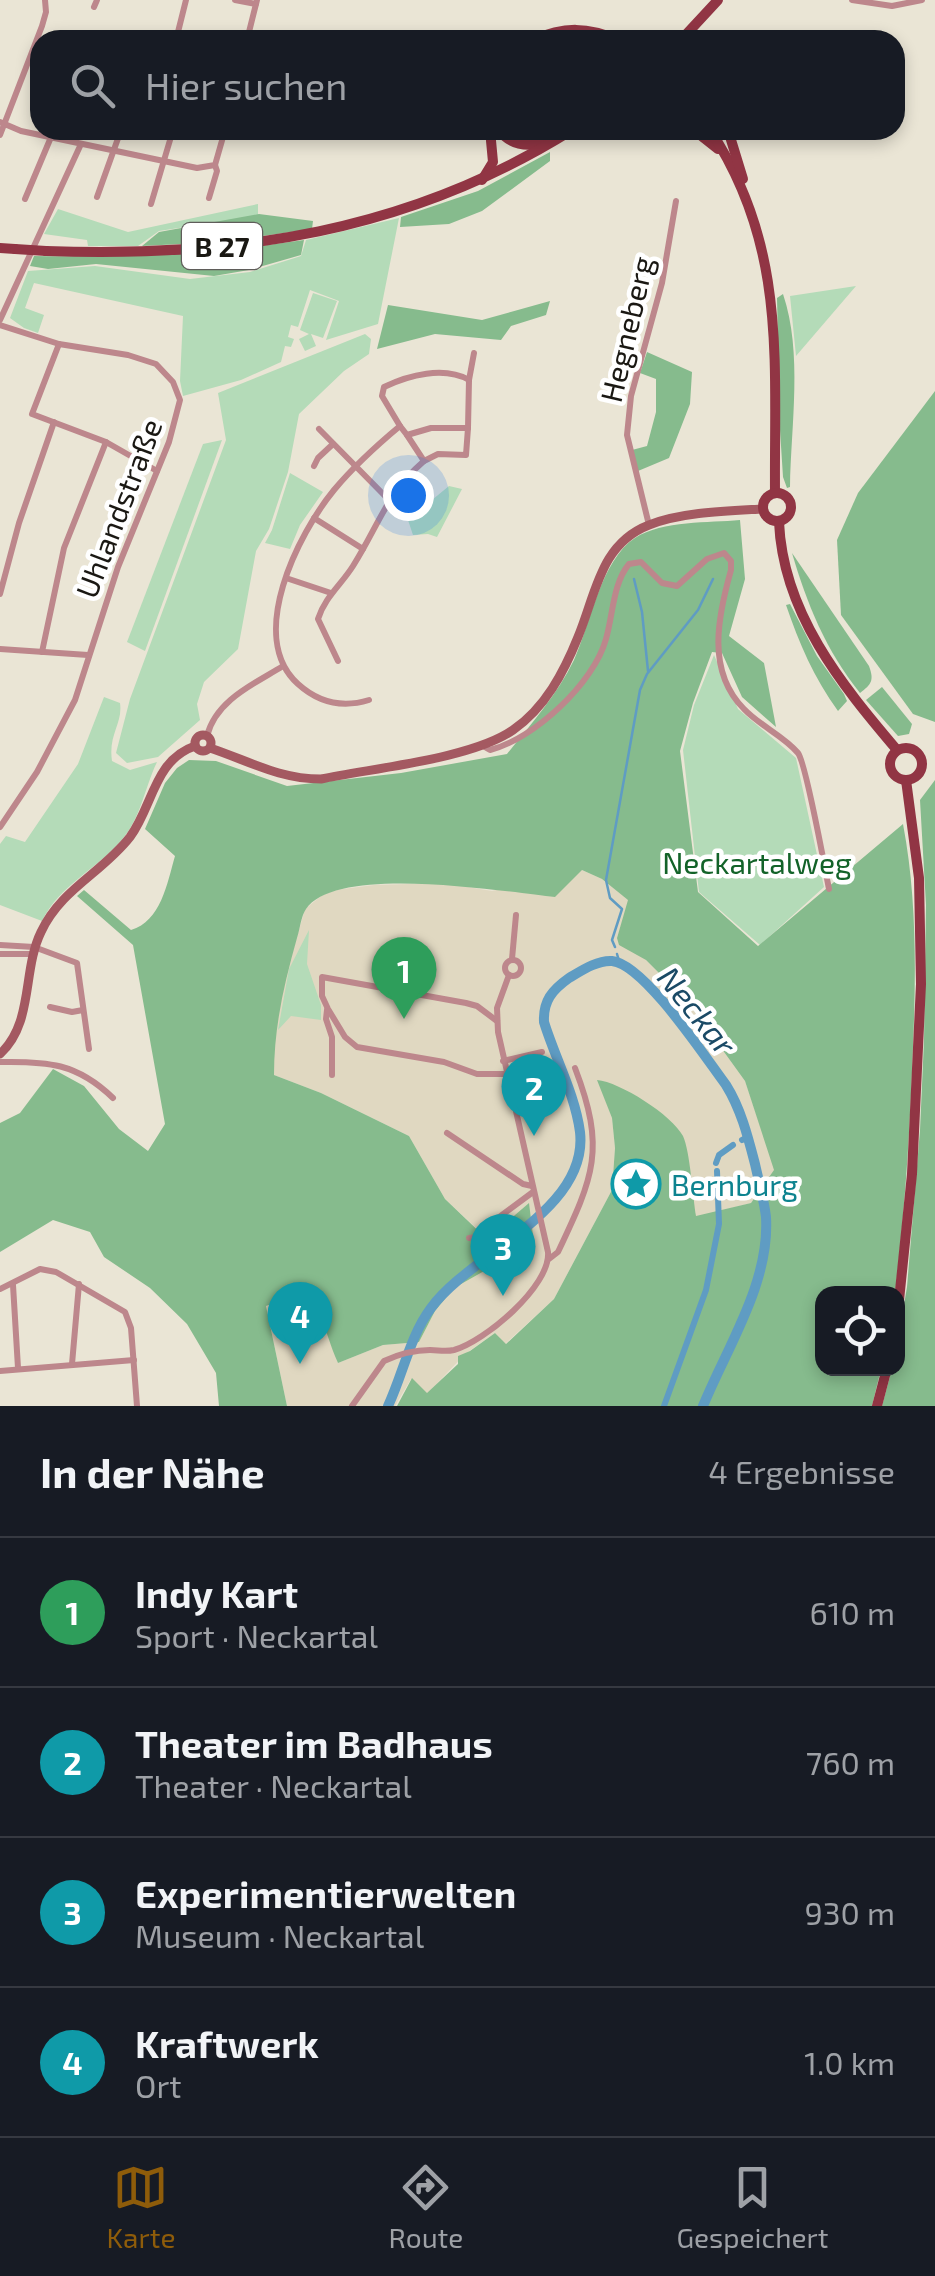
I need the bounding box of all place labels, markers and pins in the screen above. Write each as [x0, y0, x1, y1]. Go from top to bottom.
pin: 1 [372, 936, 436, 1019]
pin: 2 [502, 1054, 566, 1136]
place icon: Bernburg [610, 1158, 662, 1210]
place label: Bernburg [671, 1166, 798, 1202]
pin: 3 [470, 1214, 536, 1296]
pin: 4 [268, 1282, 332, 1364]

